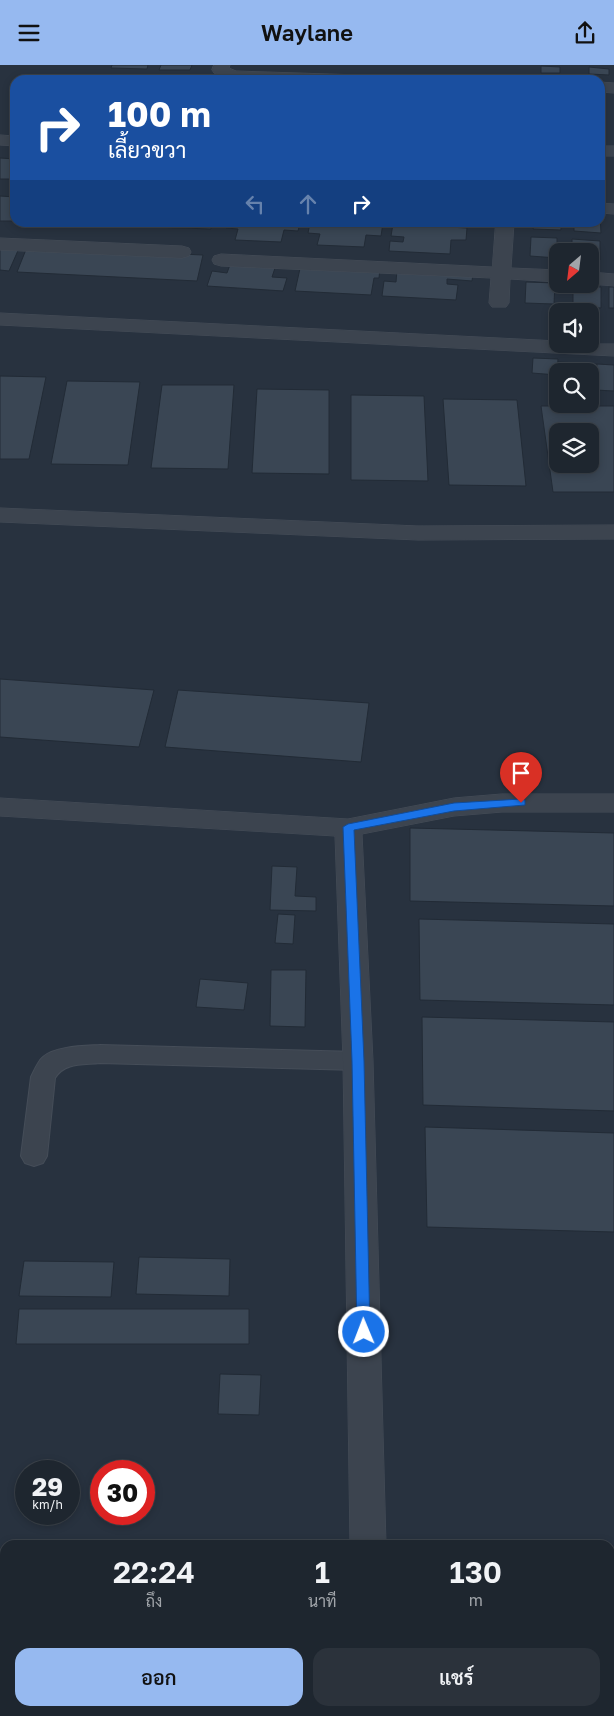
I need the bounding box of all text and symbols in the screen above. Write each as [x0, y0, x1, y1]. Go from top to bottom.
icon: menu [15, 19, 43, 47]
text: Waylane [261, 19, 353, 46]
icon: share [571, 19, 599, 47]
text: 100 m [108, 93, 211, 135]
icon: right [25, 95, 90, 160]
text: เลี้ยวขวา [108, 136, 186, 163]
icon: left [241, 190, 269, 218]
icon: ahead [294, 190, 322, 218]
icon: right [347, 190, 375, 218]
north arrow [549, 243, 599, 293]
map controls [549, 243, 599, 473]
button: sound [549, 303, 599, 353]
button: search [549, 363, 599, 413]
button: layers [549, 423, 599, 473]
pin [500, 752, 542, 803]
icon: arrive [507, 759, 535, 787]
position arrow [337, 1305, 389, 1357]
speed limit sign: 30 [90, 1460, 155, 1525]
text: 29 [32, 1471, 63, 1502]
text: km/h [32, 1497, 63, 1512]
text: 22:24 [113, 1554, 195, 1590]
text: 1 [315, 1554, 330, 1590]
text: 130 [450, 1554, 502, 1590]
text: m [469, 1590, 483, 1610]
text: ถึง [146, 1591, 162, 1611]
text: นาที [308, 1591, 337, 1611]
button: ออก [15, 1648, 303, 1706]
button: แชร์ [313, 1648, 600, 1706]

